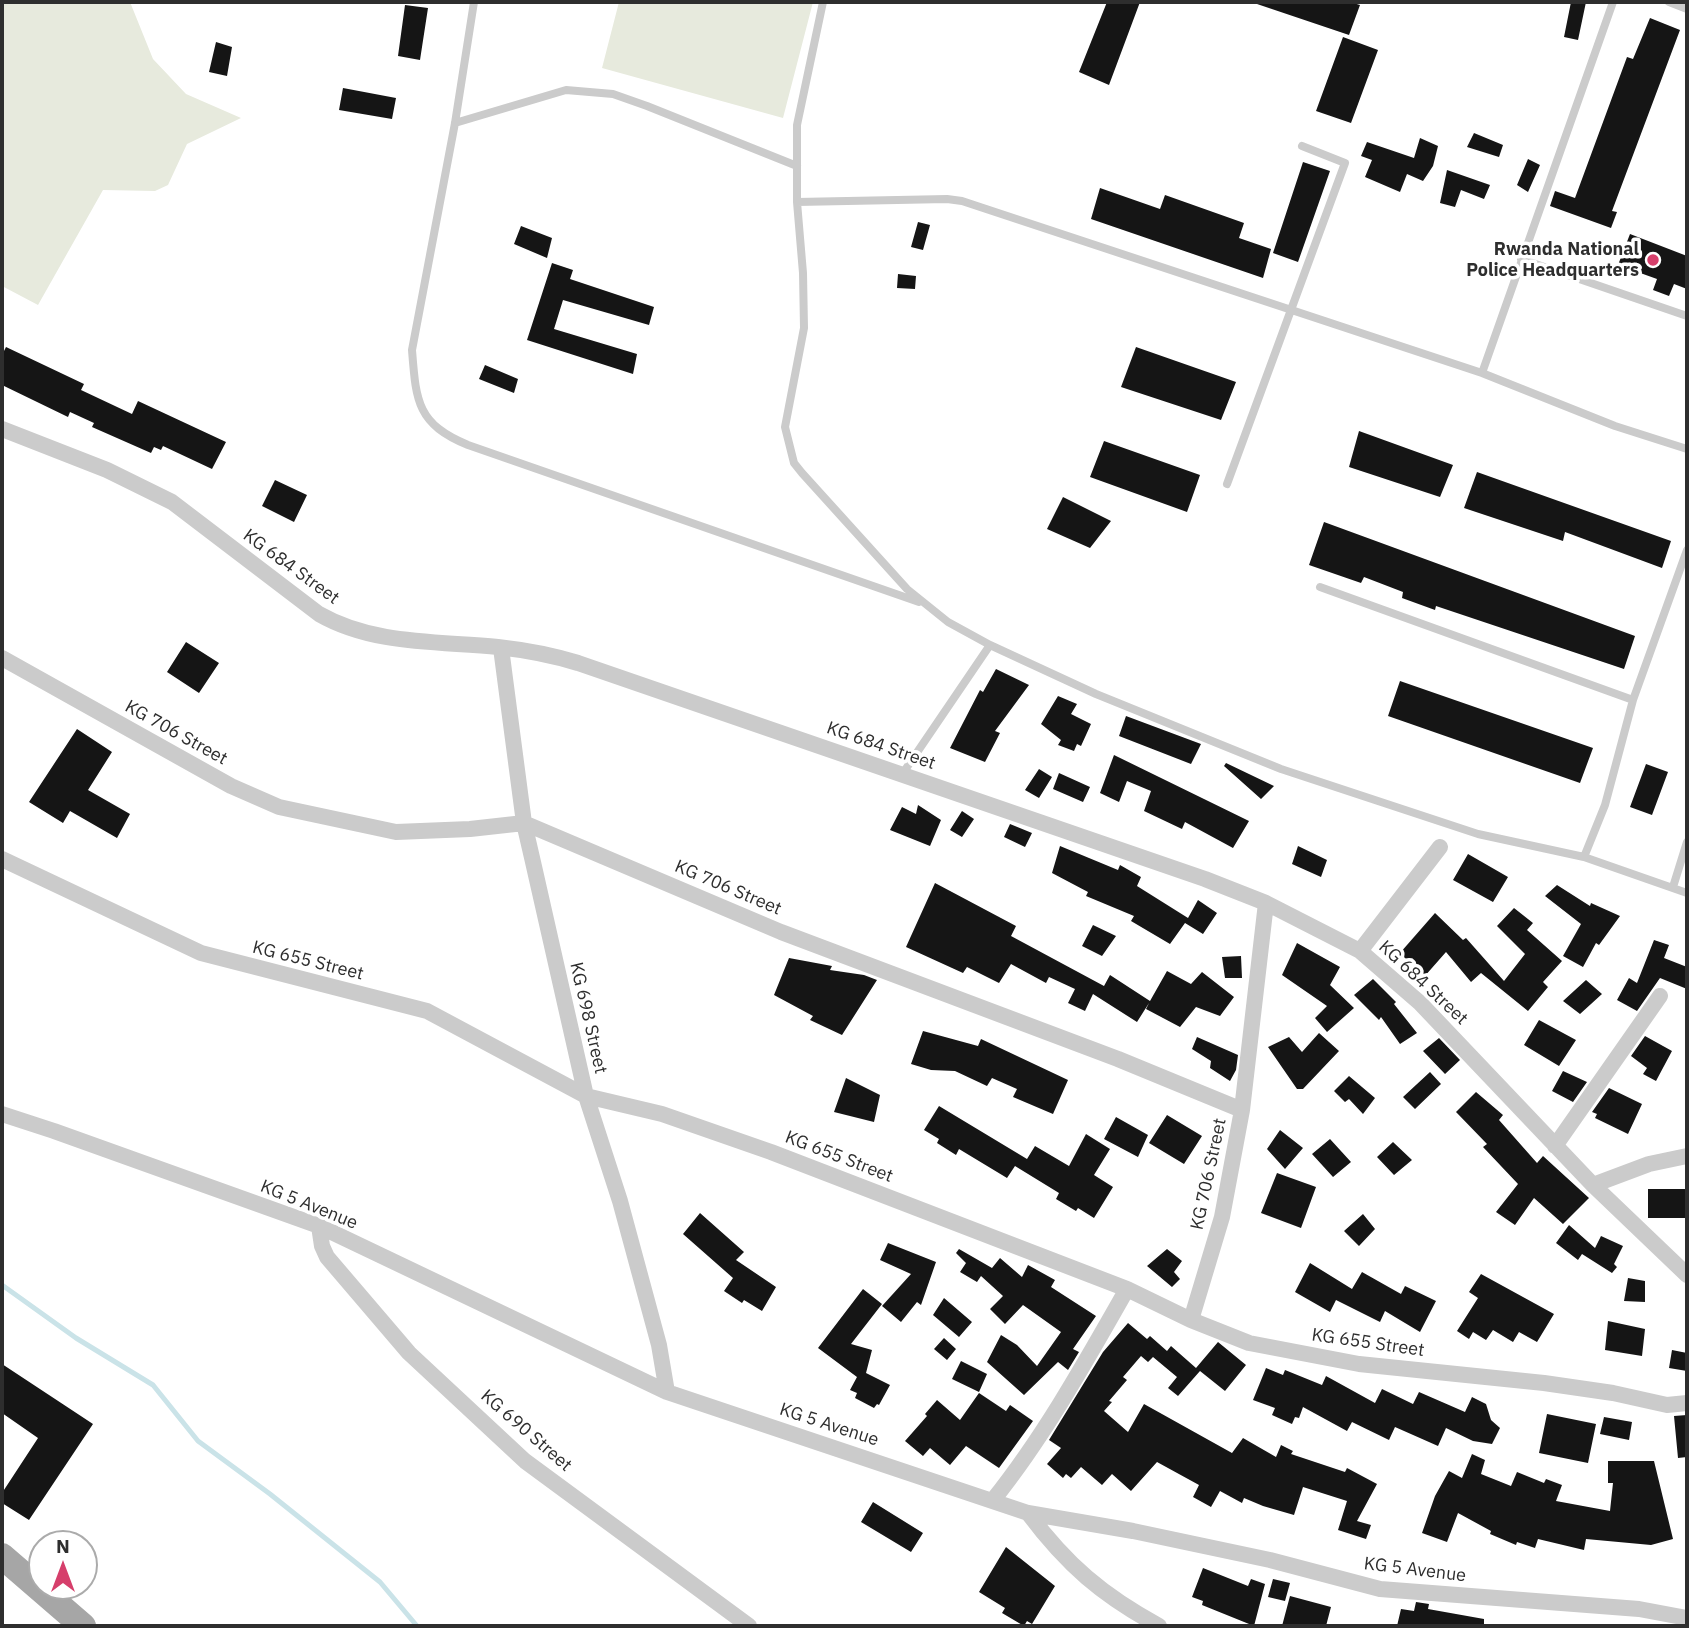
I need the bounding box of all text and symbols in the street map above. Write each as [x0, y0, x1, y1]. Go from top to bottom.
place label: Rwanda National Police Headquarters [1466, 239, 1639, 282]
marker: Rwanda National Police Headquarters [1645, 252, 1661, 268]
street label: KG 684 Street [239, 525, 343, 609]
street label: KG 706 Street [121, 696, 231, 770]
street label: KG 684 Street [824, 717, 938, 775]
street label: KG 706 Street [671, 856, 785, 920]
street label: KG 684 Street [1374, 936, 1472, 1030]
street label: KG 655 Street [250, 937, 366, 985]
street label: KG 698 Street [565, 960, 611, 1076]
street label: KG 706 Street [1187, 1116, 1231, 1232]
street label: KG 655 Street [782, 1127, 896, 1187]
street label: KG 5 Avenue [257, 1176, 361, 1234]
street label: KG 655 Street [1310, 1324, 1426, 1362]
street label: KG 690 Street [476, 1386, 576, 1476]
street label: KG 5 Avenue [777, 1399, 881, 1451]
north arrow [28, 1530, 98, 1600]
text: N [56, 1534, 70, 1558]
street label: KG 5 Avenue [1363, 1553, 1467, 1587]

